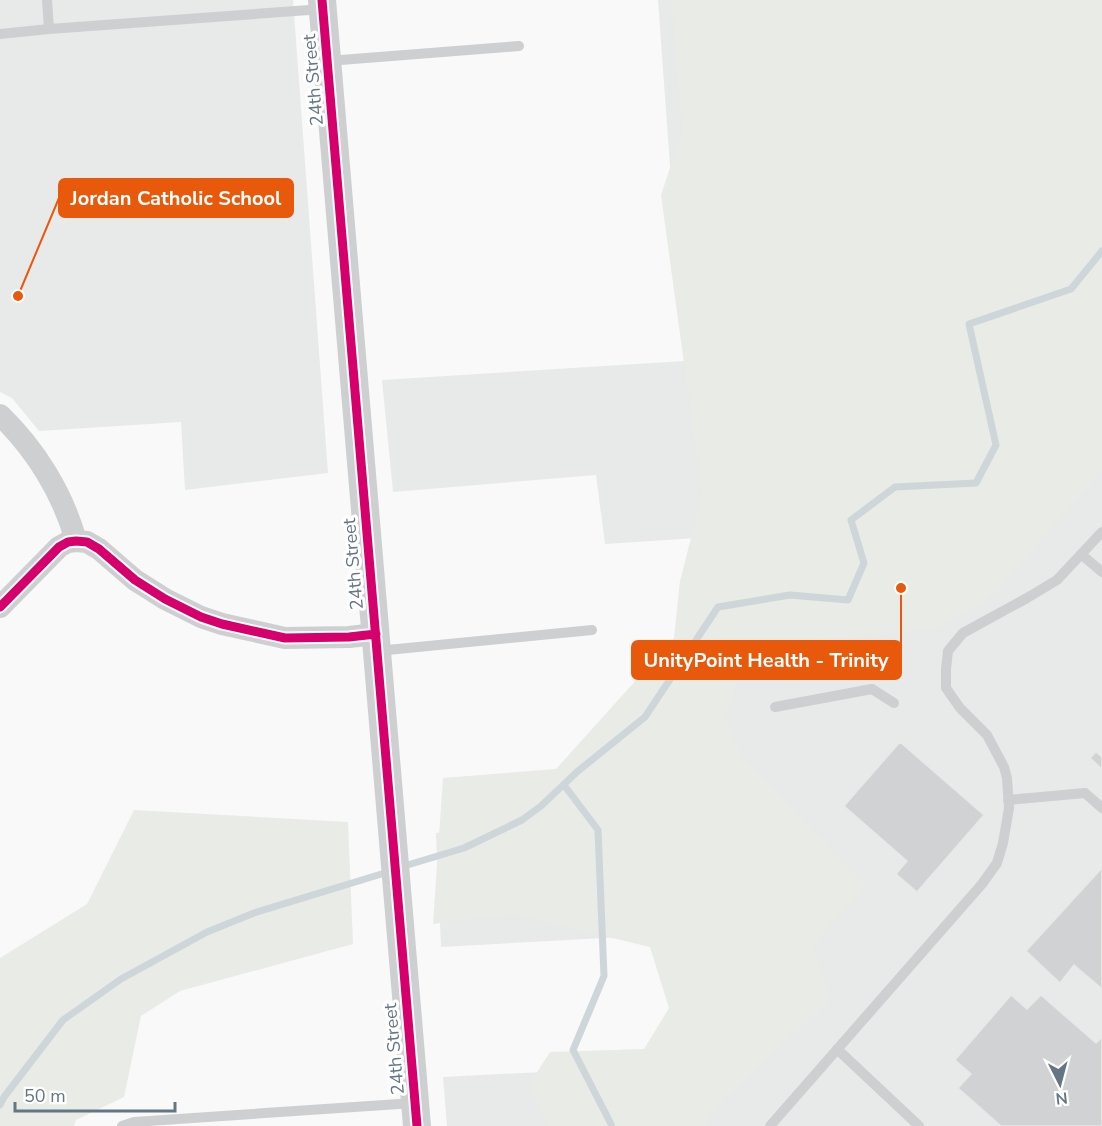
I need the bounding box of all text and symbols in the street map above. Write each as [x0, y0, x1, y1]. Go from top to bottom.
street label: 24th Street [297, 33, 329, 127]
callout: Jordan Catholic School [59, 179, 293, 217]
text: Jordan Catholic School [70, 185, 282, 212]
street label: 24th Street [337, 517, 369, 611]
callout: UnityPoint Health - Trinity [632, 641, 901, 679]
text: UnityPoint Health - Trinity [643, 647, 889, 674]
street label: 24th Street [378, 1002, 410, 1096]
north arrow [1030, 1054, 1090, 1114]
scale bar [15, 1075, 176, 1113]
text: 50 m [24, 1084, 66, 1108]
text: N [1054, 1086, 1069, 1109]

